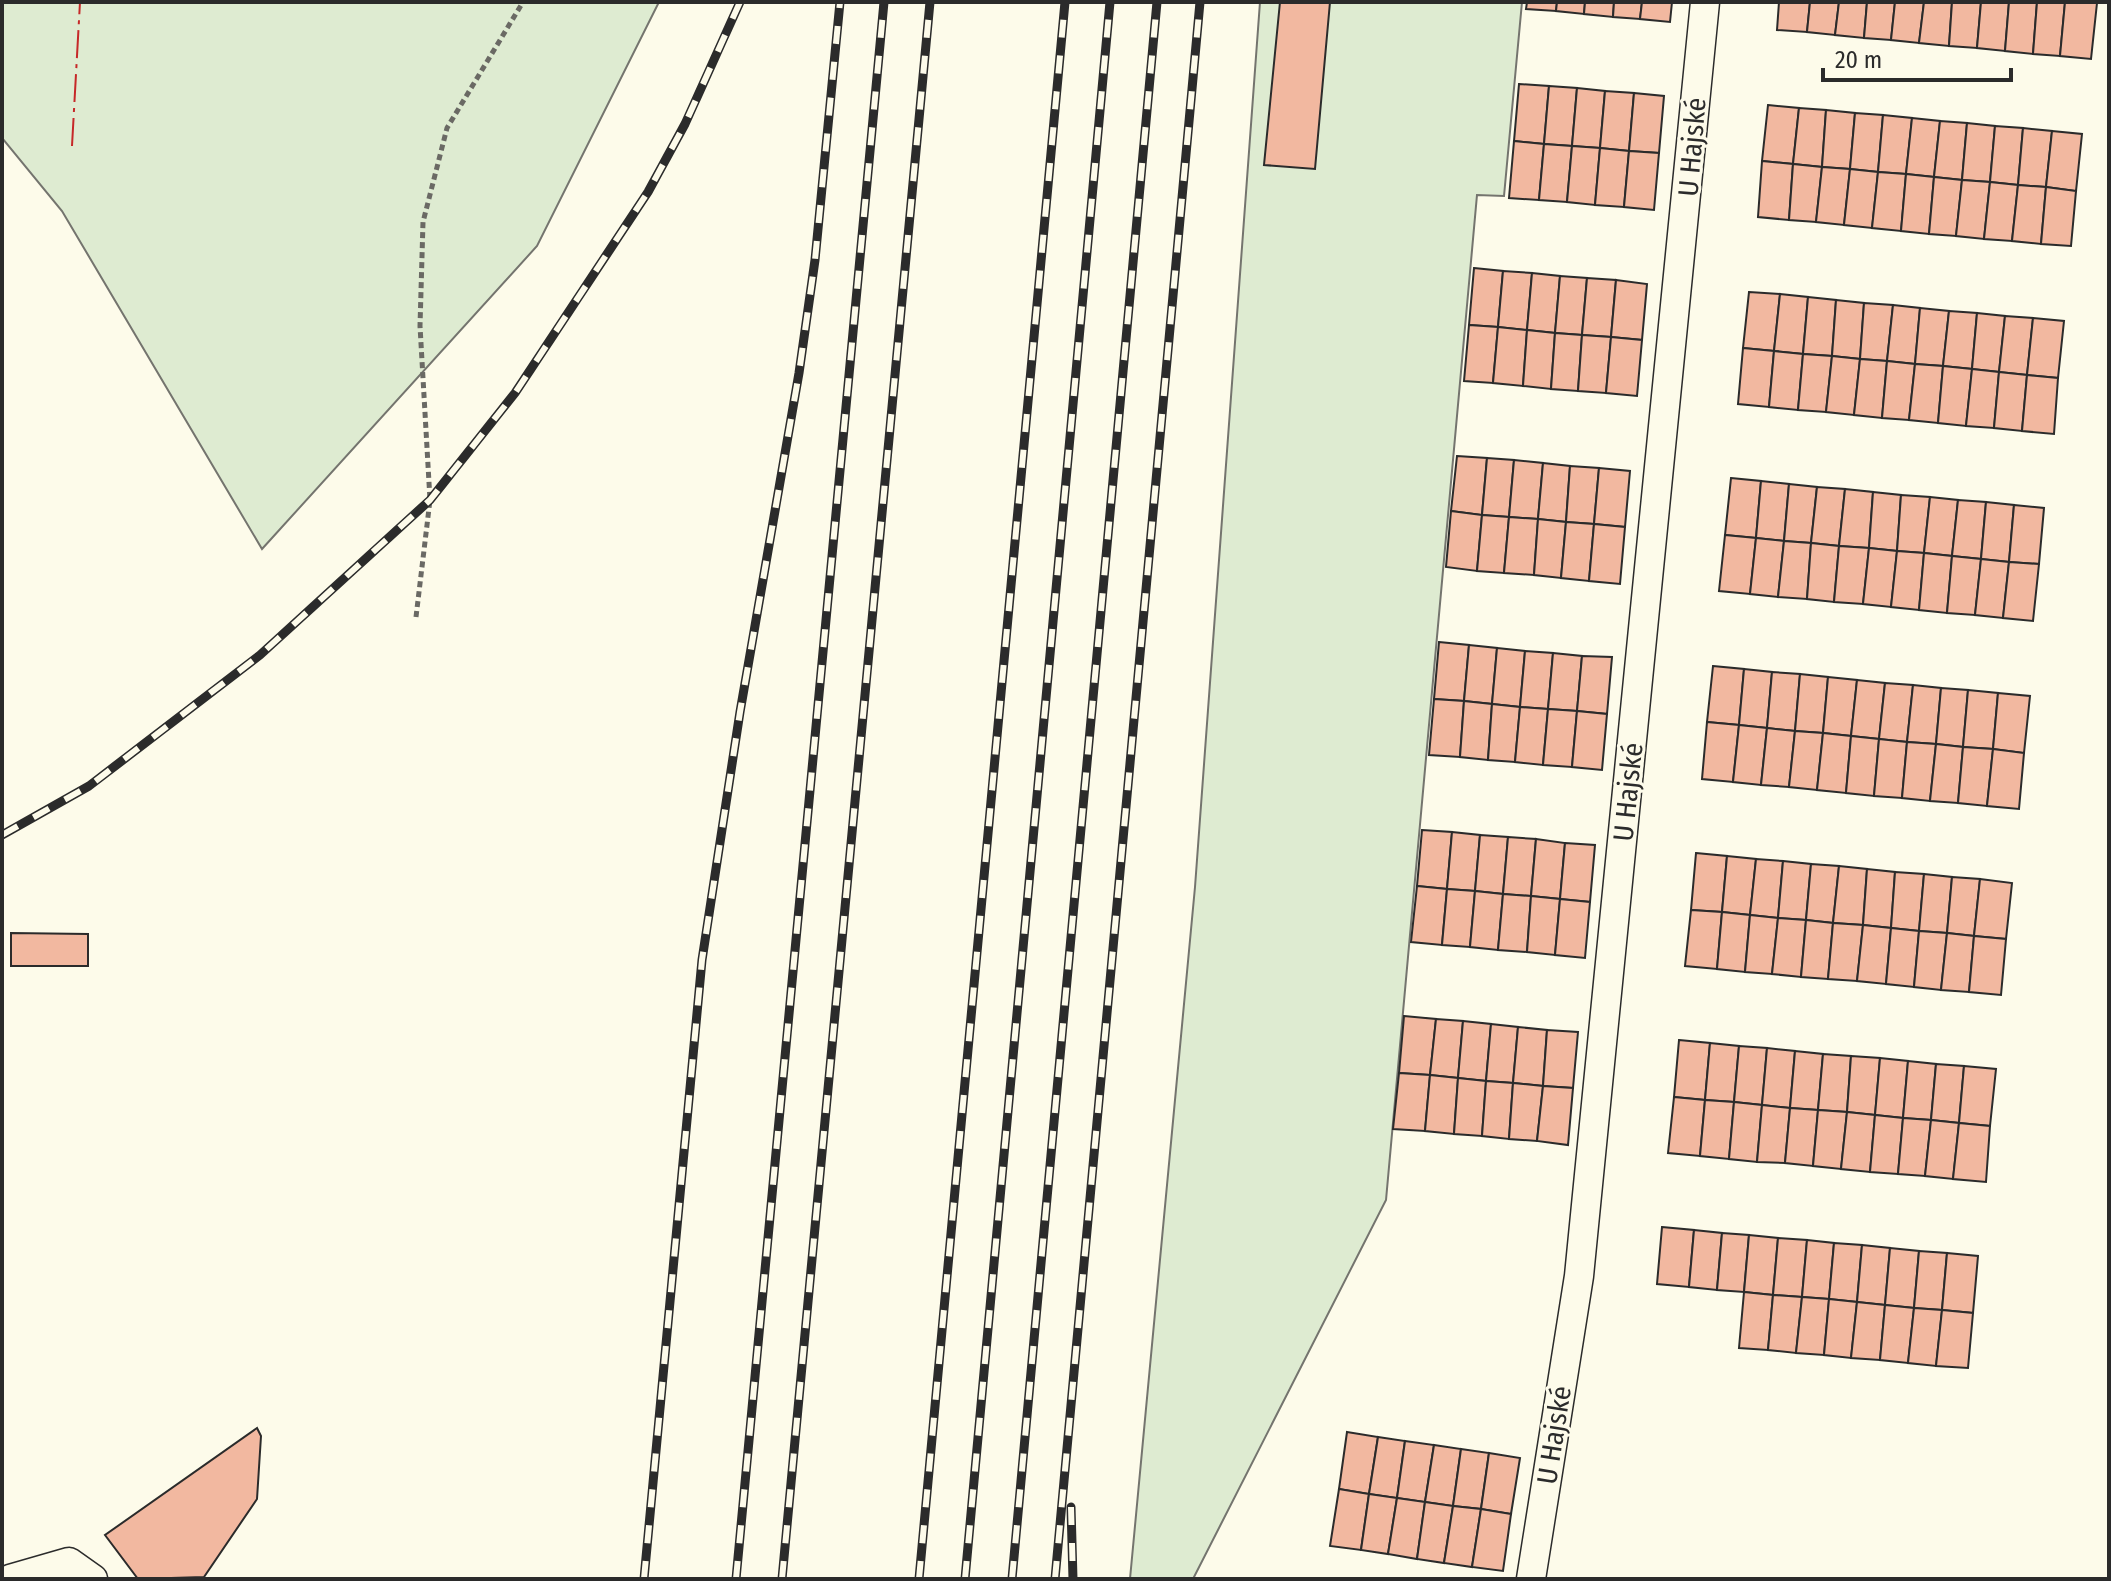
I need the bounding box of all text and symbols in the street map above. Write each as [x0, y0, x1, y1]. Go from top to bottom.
scale bar [1823, 32, 2011, 82]
text: 20 m [1835, 46, 1882, 74]
street label: U Hajské [1671, 96, 1713, 198]
street label: U Hajské [1606, 741, 1650, 843]
street label: U Hajské [1530, 1383, 1578, 1487]

